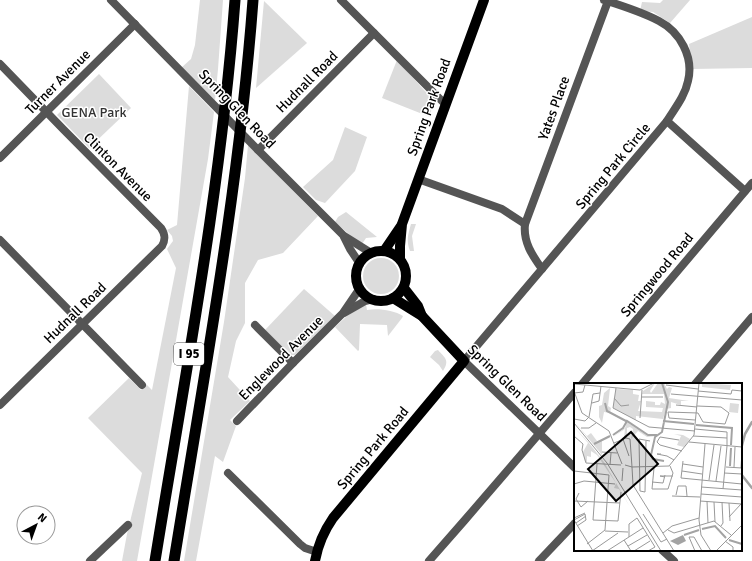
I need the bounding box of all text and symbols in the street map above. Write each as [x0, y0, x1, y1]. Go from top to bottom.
street label: Turner Avenue [22, 46, 94, 118]
street label: Hudnall Road [273, 48, 341, 116]
street label: Spring Park Road [403, 56, 455, 158]
street label: Spring Glen Road [195, 66, 279, 152]
street label: Yates Place [535, 74, 573, 142]
park label: GENA Park [62, 104, 127, 121]
street label: Spring Park Circle [572, 119, 654, 213]
street label: Clinton Avenue [80, 129, 156, 205]
street label: Springwood Road [617, 230, 697, 320]
street label: Hudnall Road [40, 279, 110, 347]
street label: Englewood Avenue [235, 312, 327, 404]
street label: Spring Glen Road [464, 341, 550, 425]
road number: I 95 [174, 343, 204, 365]
inset map [574, 383, 742, 551]
street label: Spring Park Road [334, 403, 412, 493]
north arrow [16, 505, 56, 545]
text: N [35, 510, 49, 525]

